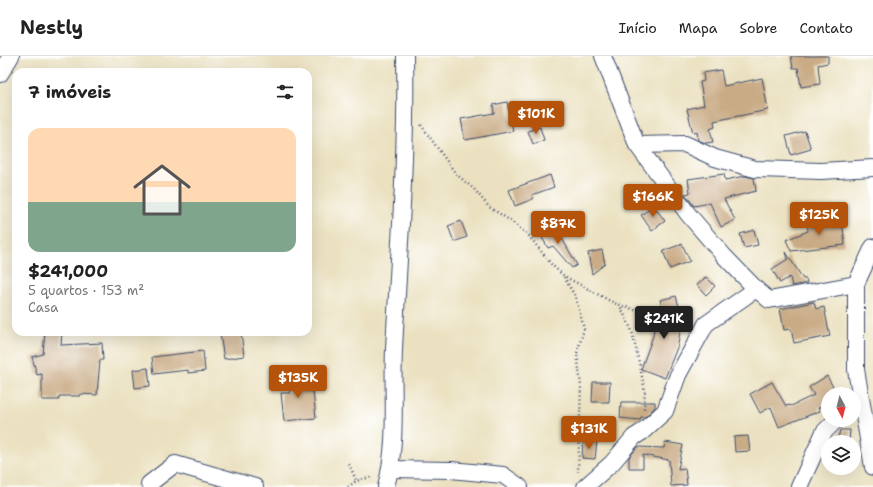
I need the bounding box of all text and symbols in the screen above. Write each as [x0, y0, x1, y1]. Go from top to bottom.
text: Nestly [20, 15, 83, 40]
text: Início [618, 19, 657, 37]
text: Mapa [679, 19, 718, 37]
text: Sobre [740, 19, 777, 37]
text: Contato [799, 19, 853, 37]
text: 7 imóveis [28, 81, 111, 103]
icon: filters [274, 81, 296, 103]
pin: $101K [508, 101, 564, 135]
text: $101K [517, 105, 555, 122]
icon: home [126, 154, 198, 226]
pin: $166K [625, 184, 681, 218]
text: $166K [632, 188, 674, 205]
pin: $125K [791, 202, 847, 236]
text: $125K [799, 206, 839, 223]
pin: $87K [534, 211, 582, 245]
text: $87K [540, 215, 576, 232]
text: $241,000 [28, 260, 108, 282]
text: 5 quartos · 153 m² [28, 282, 144, 299]
text: Casa [28, 299, 58, 316]
pin: $241K [636, 306, 692, 340]
text: $241K [644, 310, 684, 327]
pin: $135K [270, 365, 326, 399]
text: $135K [278, 369, 318, 386]
north arrow [821, 387, 861, 427]
map controls [821, 387, 861, 475]
pin: $131K [561, 416, 617, 450]
text: $131K [570, 420, 608, 437]
button: layers [821, 435, 861, 475]

